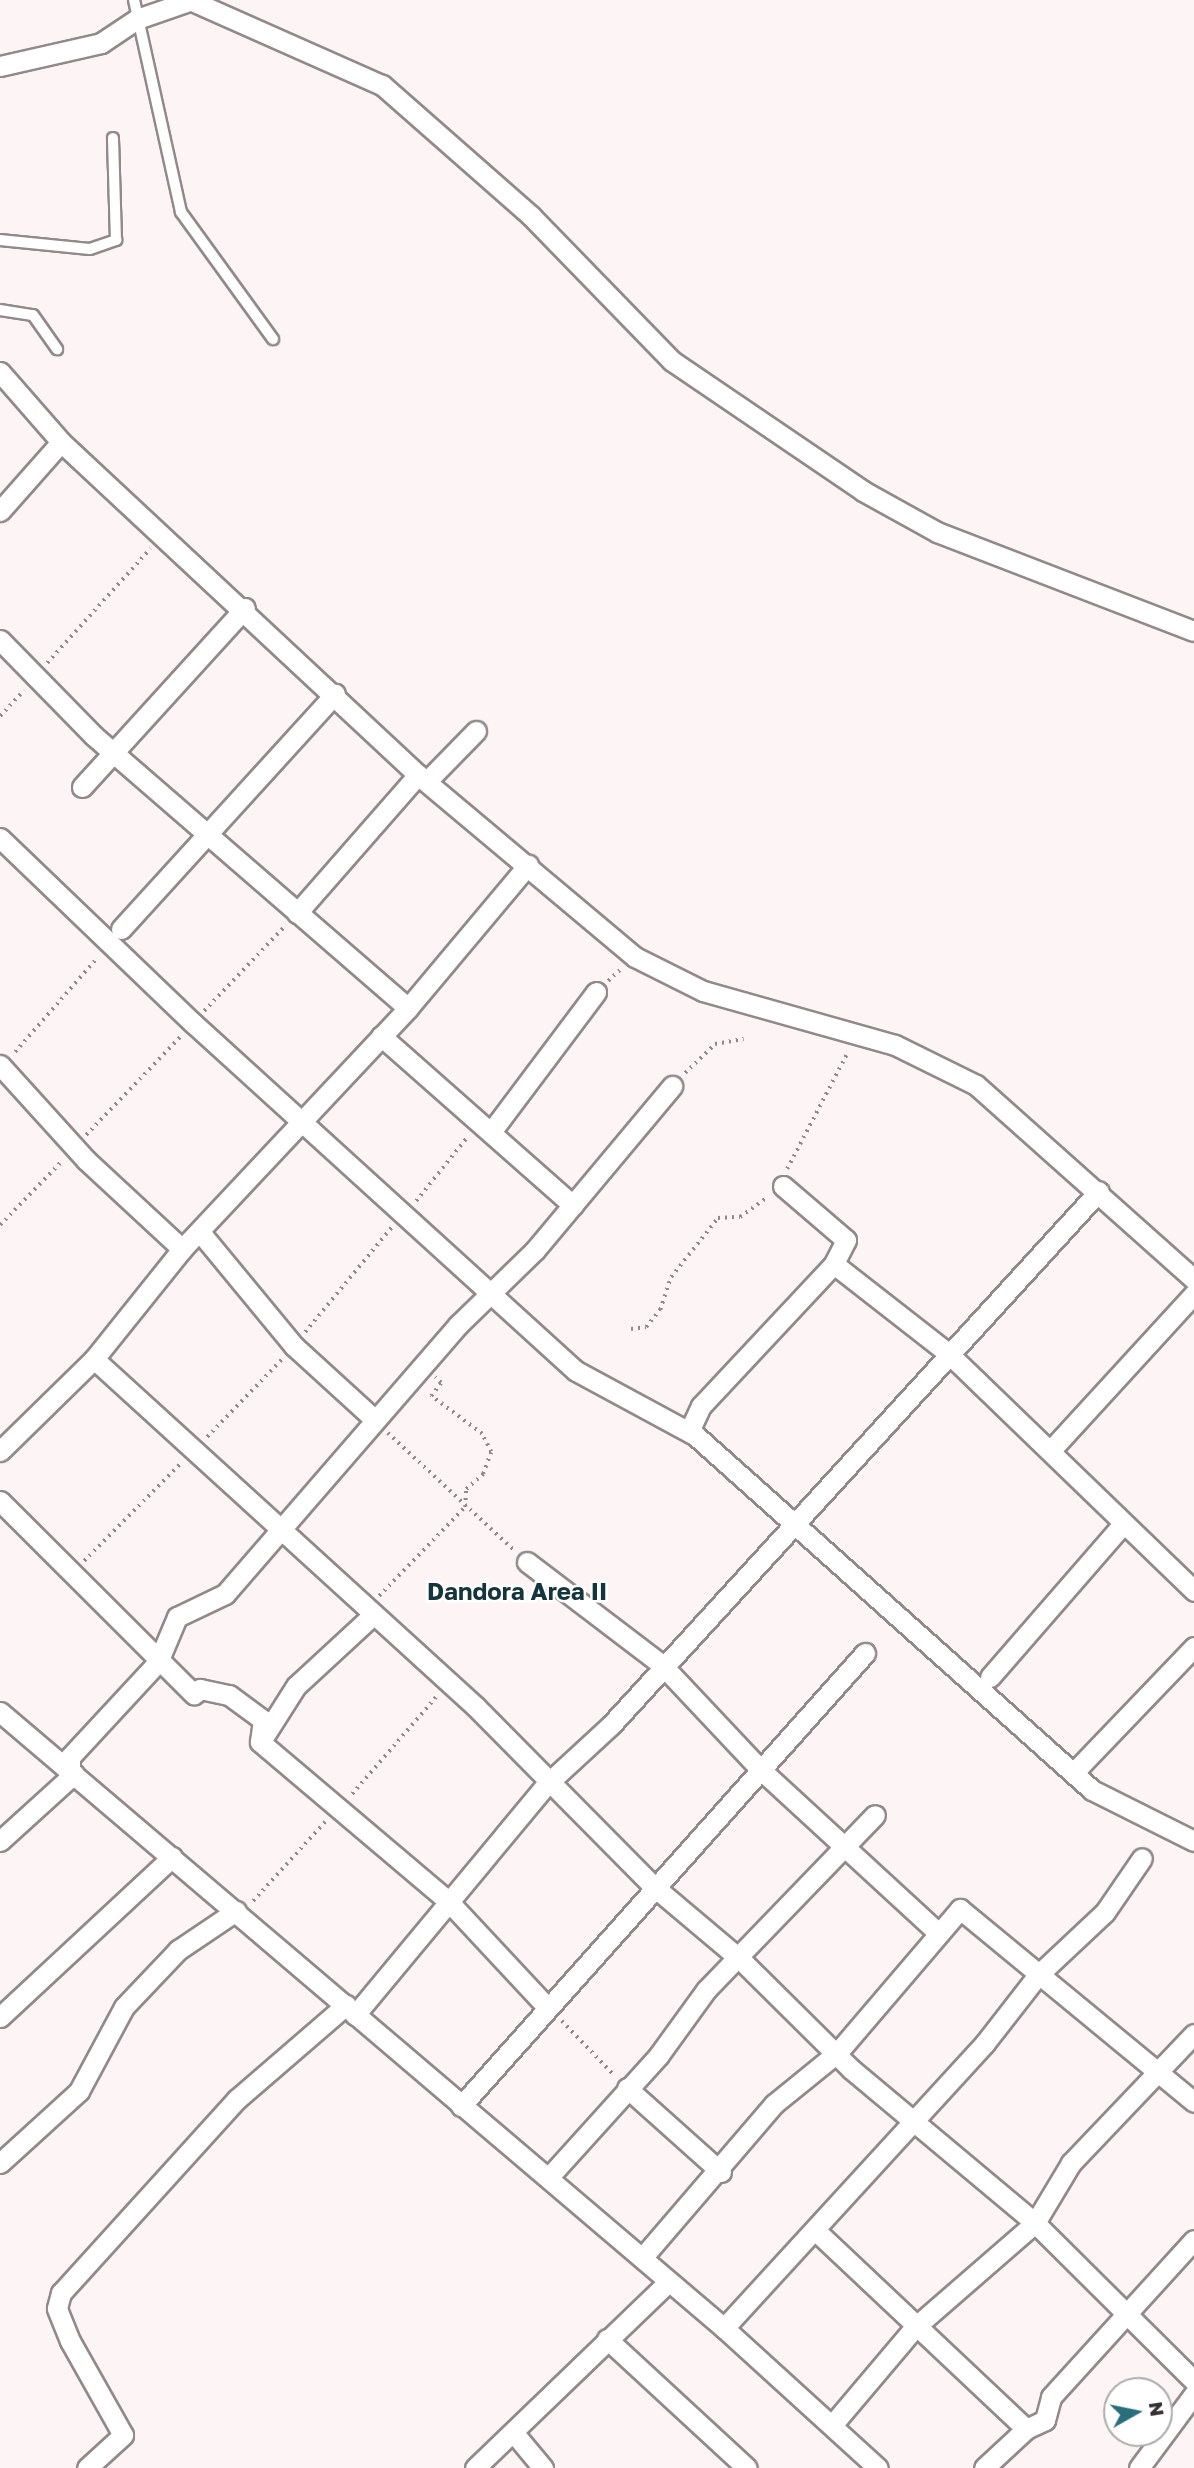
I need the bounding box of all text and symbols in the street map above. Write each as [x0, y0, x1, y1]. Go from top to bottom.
district label: Dandora Area II [427, 1577, 607, 1605]
north arrow [1103, 2377, 1173, 2447]
text: N [1145, 2400, 1170, 2418]

